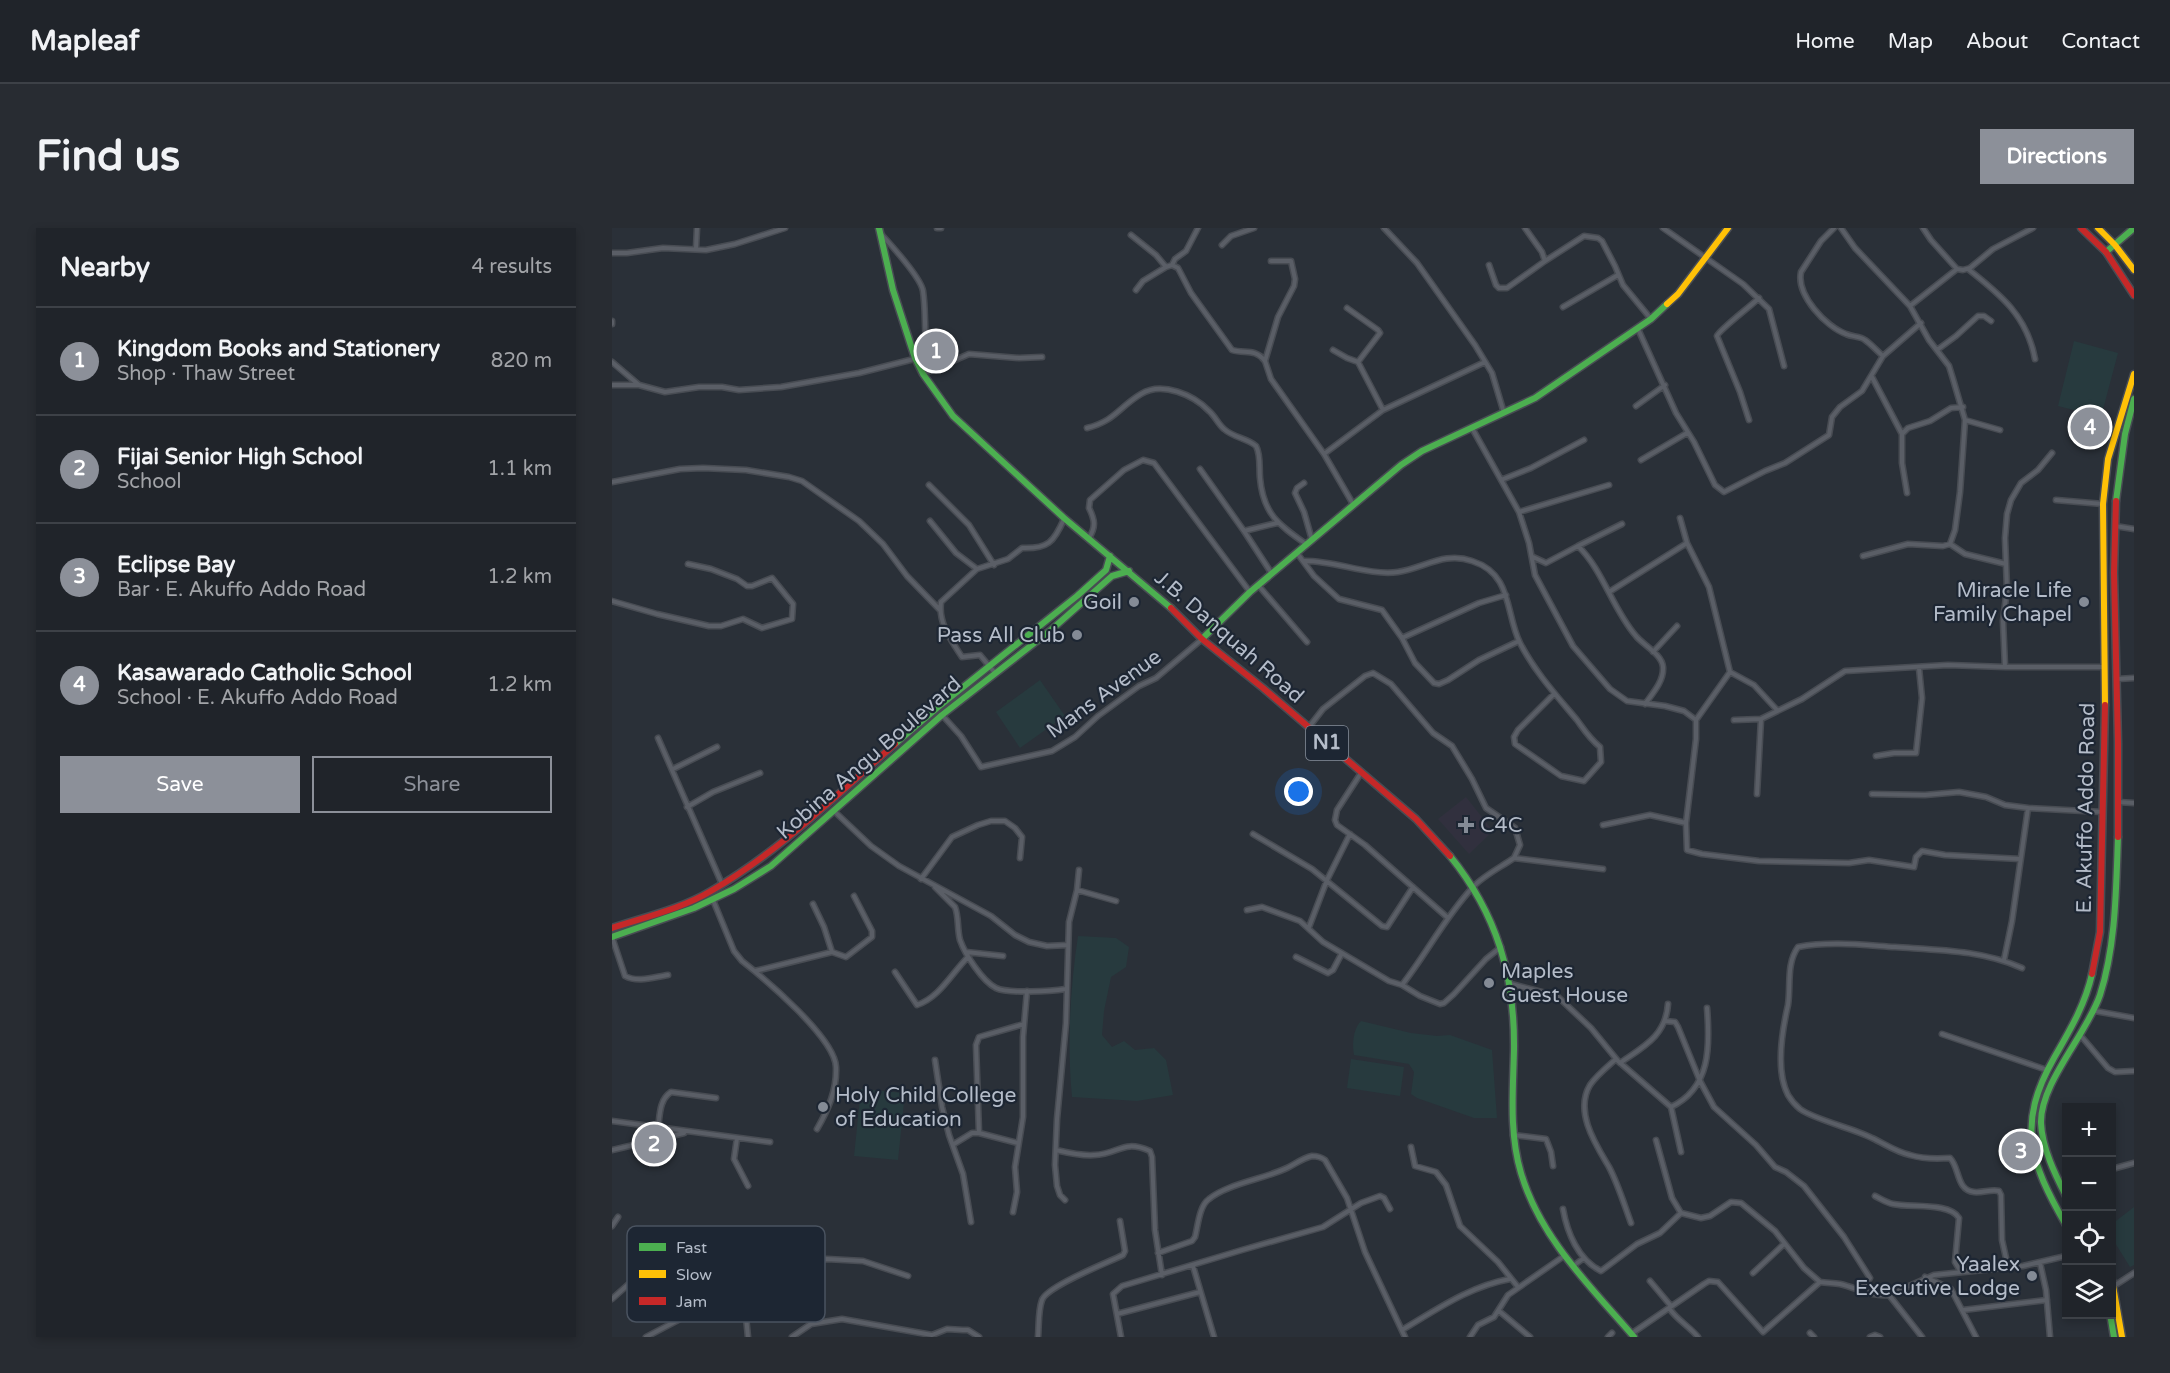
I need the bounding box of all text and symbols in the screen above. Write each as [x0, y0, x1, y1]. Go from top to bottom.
text: Mapleaf [30, 24, 139, 58]
text: Home [1795, 29, 1855, 54]
text: Map [1888, 29, 1933, 54]
text: About [1966, 29, 2028, 54]
text: Contact [2061, 29, 2140, 54]
button: Directions [1980, 129, 2134, 184]
text: Find us [36, 131, 180, 182]
text: Nearby [60, 252, 150, 283]
text: 4 results [472, 255, 552, 279]
pin: 1 [916, 328, 956, 374]
text: Kingdom Books and Stationery [117, 336, 440, 362]
text: 1 [73, 349, 86, 373]
text: 820 m [491, 349, 552, 373]
text: Shop · Thaw Street [117, 362, 295, 386]
pin: 4 [2070, 404, 2110, 450]
text: Fijai Senior High School [117, 444, 363, 470]
text: 2 [73, 457, 86, 481]
text: 1.1 km [487, 457, 552, 481]
text: School [117, 470, 181, 494]
text: Eclipse Bay [117, 552, 235, 578]
text: 3 [73, 565, 86, 589]
text: 1.2 km [487, 565, 552, 589]
street label: J.B. Danquah Road [1149, 565, 1309, 709]
text: Bar · E. Akuffo Addo Road [117, 578, 366, 602]
place label: Miracle Life Family Chapel [1933, 578, 2072, 627]
place label: Goil [1083, 590, 1122, 615]
marker: Goil [1127, 595, 1141, 609]
marker: Miracle Life Family Chapel [2077, 595, 2091, 609]
place label: Pass All Club [937, 623, 1065, 648]
marker: Pass All Club [1070, 628, 1084, 642]
street label: Mans Avenue [1042, 644, 1166, 744]
text: Kasawarado Catholic School [117, 660, 412, 686]
street label: Kobina Angu Boulevard [772, 671, 966, 845]
text: 4 [73, 673, 86, 697]
text: 1.2 km [487, 673, 552, 697]
text: School · E. Akuffo Addo Road [117, 686, 398, 710]
street label: E. Akuffo Addo Road [2072, 702, 2100, 914]
road number: N1 [1306, 726, 1348, 760]
button: Save [60, 756, 300, 813]
button: Share [312, 756, 552, 813]
your location [1284, 777, 1313, 806]
place label: C4C [1480, 813, 1522, 838]
marker: C4C [1457, 816, 1475, 834]
place label: Maples Guest House [1501, 959, 1628, 1008]
marker: Maples Guest House [1482, 976, 1496, 990]
place label: Holy Child College of Education [835, 1083, 1016, 1132]
marker: Holy Child College of Education [816, 1100, 830, 1114]
map controls [2062, 1103, 2116, 1319]
button: + [2062, 1103, 2116, 1157]
pin: 2 [634, 1122, 674, 1166]
pin: 3 [2002, 1128, 2040, 1174]
button: − [2062, 1157, 2116, 1211]
button: locate [2062, 1211, 2116, 1265]
legend [627, 1226, 825, 1322]
text: Fast [676, 1238, 707, 1258]
place label: Yaalex Executive Lodge [1855, 1252, 2020, 1301]
text: Slow [676, 1265, 712, 1285]
button: layers [2062, 1265, 2116, 1319]
marker: Yaalex Executive Lodge [2025, 1269, 2039, 1283]
text: Jam [676, 1292, 707, 1312]

